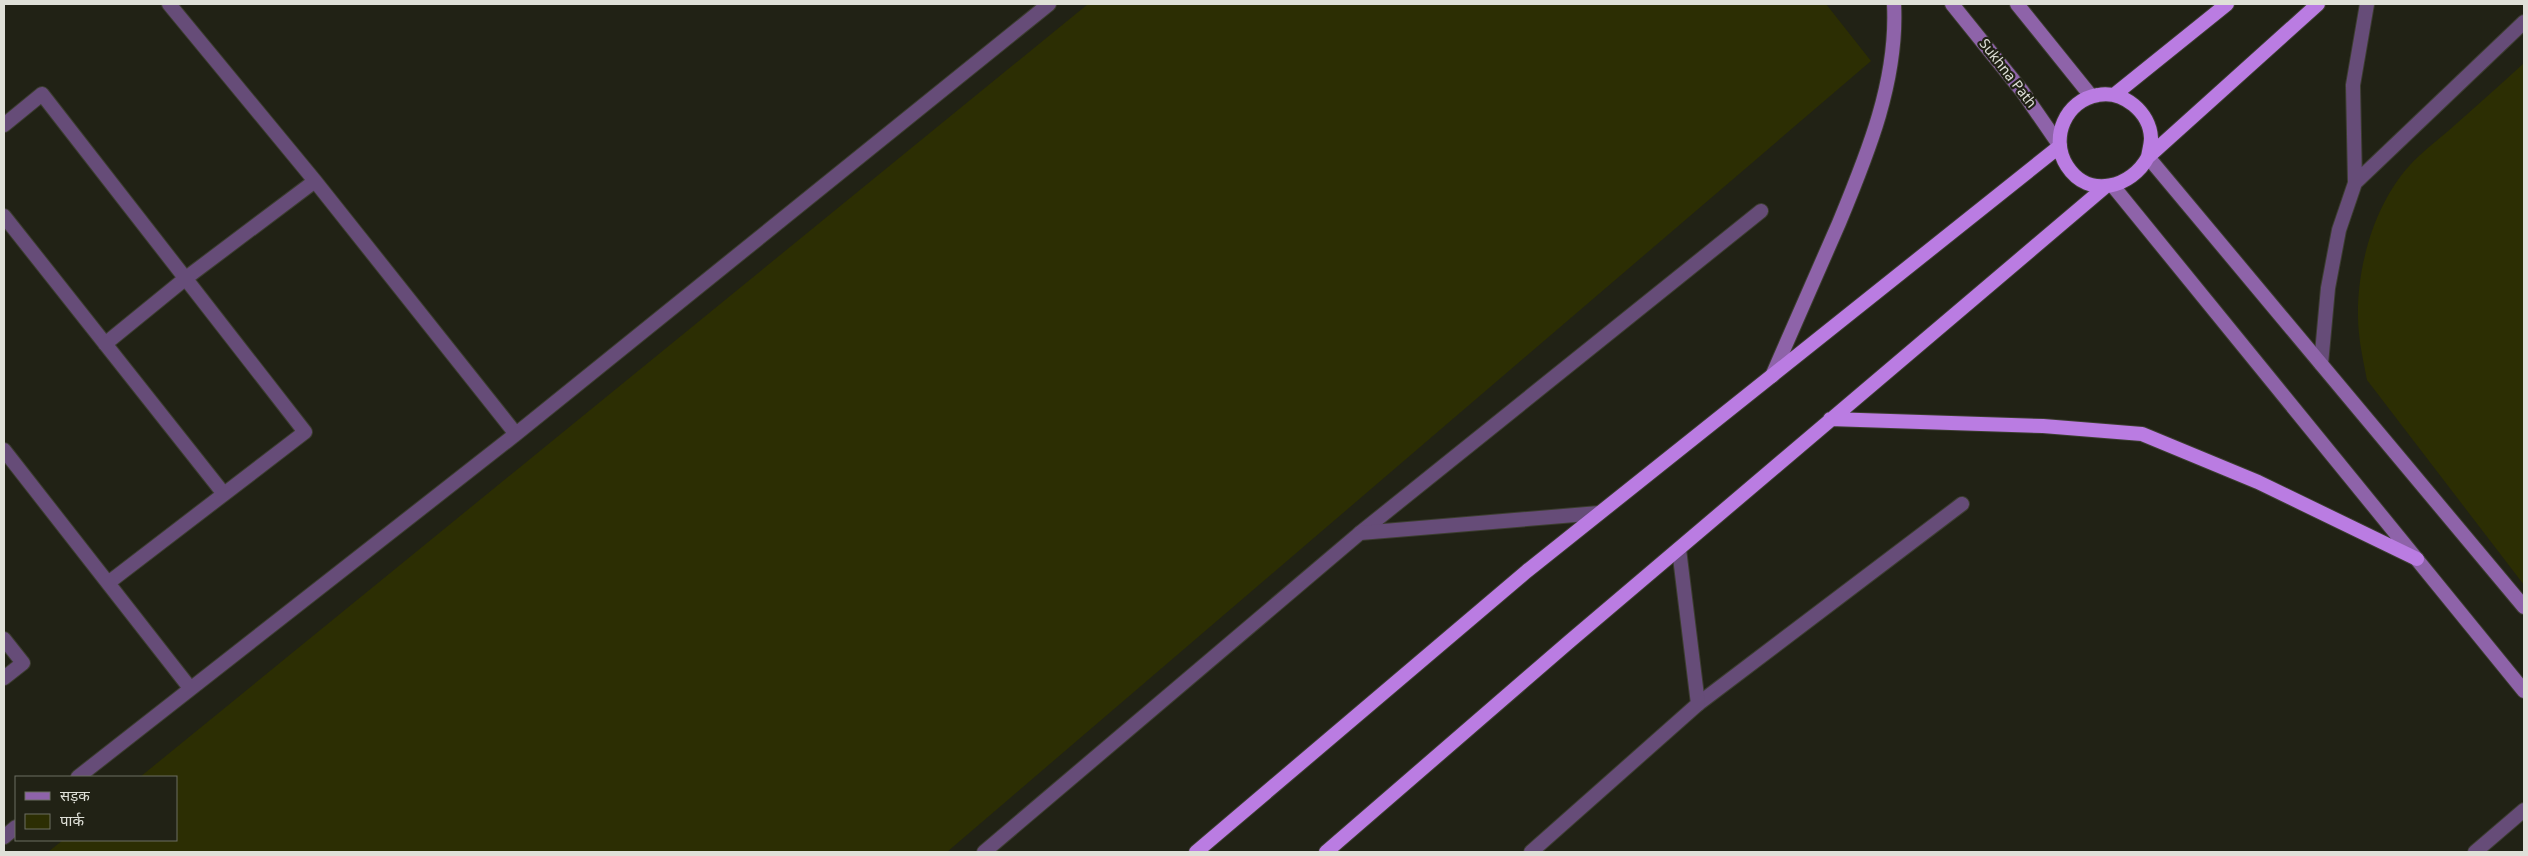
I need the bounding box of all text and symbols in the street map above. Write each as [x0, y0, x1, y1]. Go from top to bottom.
street label: Sukhna Path [1974, 36, 2040, 112]
legend [15, 776, 178, 841]
text: सड़क [60, 788, 90, 807]
text: पार्क [60, 812, 84, 832]

